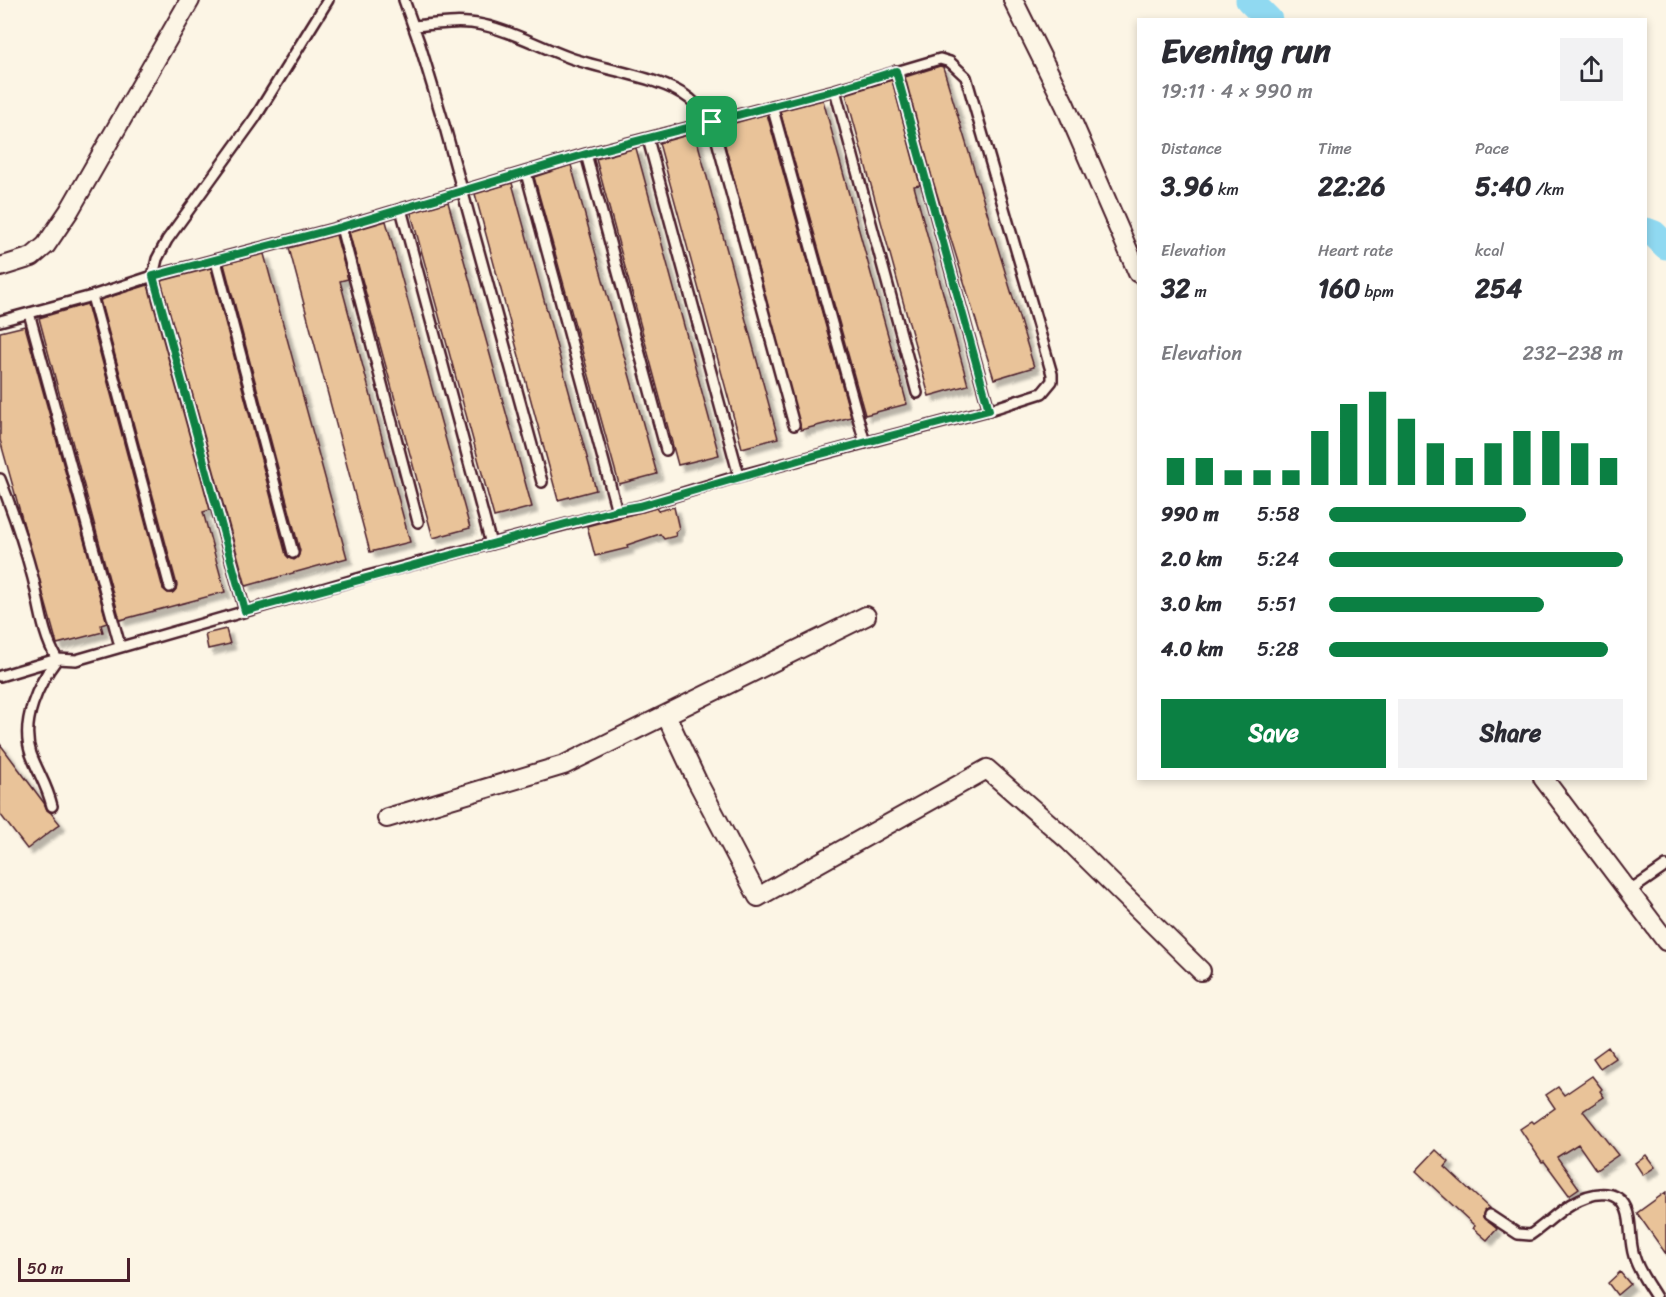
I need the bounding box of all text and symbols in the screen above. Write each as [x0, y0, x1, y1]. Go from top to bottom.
text: Evening run [1161, 22, 1331, 80]
button: share [1560, 38, 1623, 101]
text: 19:11 · 4 × 990 m [1161, 74, 1313, 109]
pin [686, 96, 737, 147]
icon: arrive [695, 105, 728, 138]
text: Distance [1161, 134, 1222, 163]
text: Time [1318, 134, 1352, 163]
text: Pace [1475, 134, 1509, 163]
text: 3.96 [1161, 163, 1214, 209]
text: 22:26 [1318, 163, 1386, 209]
text: 5:40 [1475, 163, 1531, 209]
text: km [1214, 175, 1239, 204]
text: /km [1531, 175, 1564, 204]
text: Elevation [1161, 236, 1226, 265]
text: Heart rate [1318, 236, 1393, 265]
text: kcal [1475, 236, 1504, 265]
text: 32 [1161, 265, 1190, 311]
text: 160 [1318, 265, 1360, 311]
text: 254 [1475, 265, 1522, 311]
text: m [1190, 277, 1207, 306]
text: bpm [1360, 277, 1394, 306]
text: Elevation [1161, 336, 1242, 371]
text: 232–238 m [1522, 336, 1623, 371]
text: 990 m [1161, 497, 1219, 532]
text: 5:58 [1257, 497, 1300, 532]
text: 2.0 km [1161, 542, 1222, 577]
text: 5:24 [1257, 542, 1299, 577]
text: 3.0 km [1161, 587, 1222, 622]
text: 5:51 [1257, 587, 1296, 622]
text: 4.0 km [1161, 632, 1223, 667]
text: 5:28 [1257, 632, 1299, 667]
button: Save [1161, 699, 1386, 768]
button: Share [1398, 699, 1623, 768]
text: 50 m [27, 1254, 63, 1283]
scale bar [18, 1255, 130, 1282]

